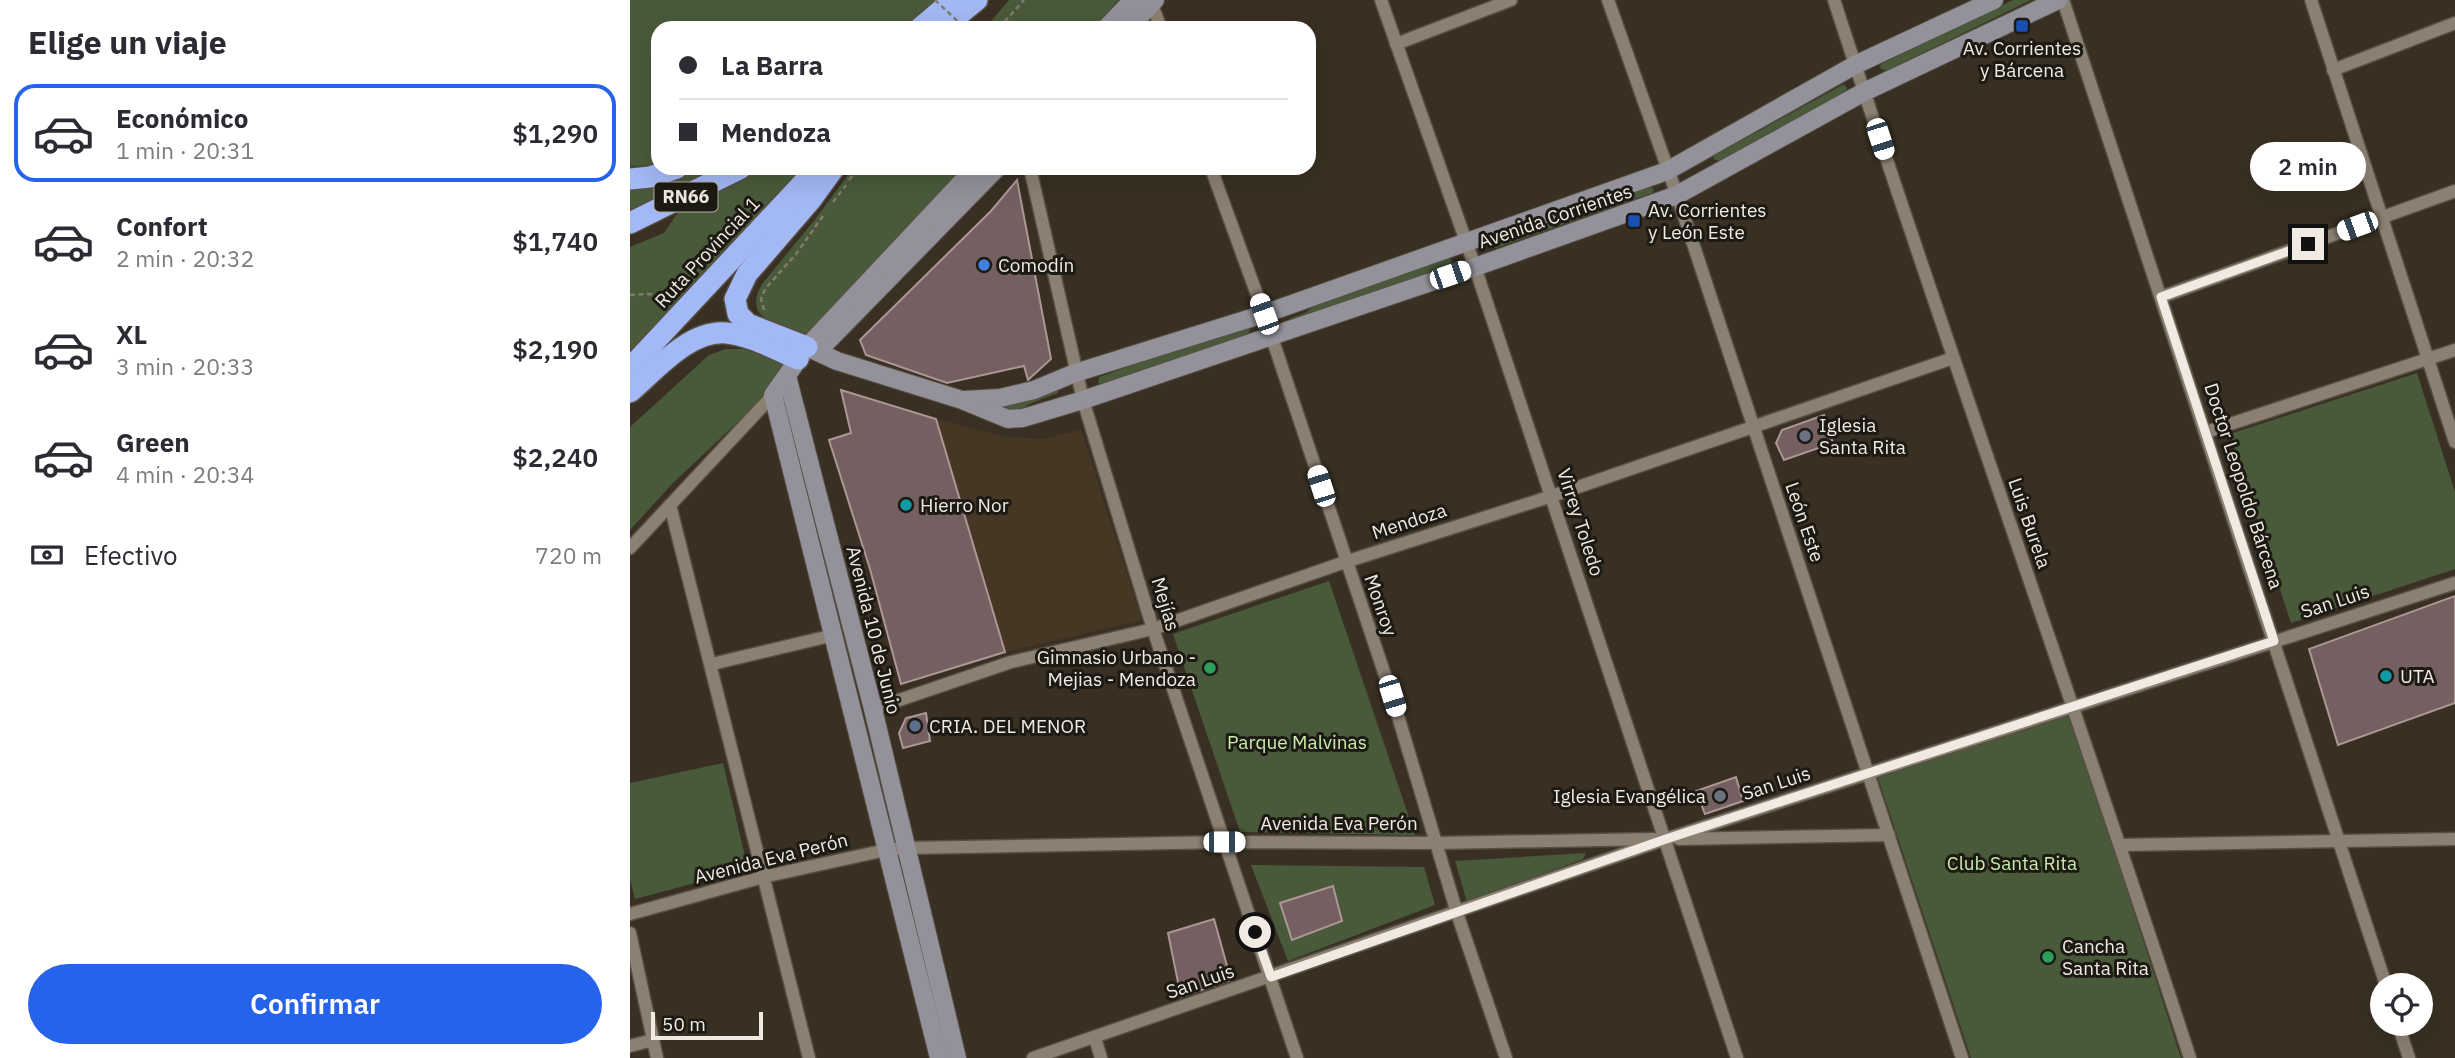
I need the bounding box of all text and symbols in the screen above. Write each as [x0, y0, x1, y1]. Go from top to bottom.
marker: Av. Corrientes y Bárcena [2014, 18, 2030, 34]
text: Elige un viaje [28, 21, 227, 63]
place label: Av. Corrientes y Bárcena [1963, 36, 2081, 82]
text: La Barra [721, 48, 823, 82]
text: Económico [116, 101, 248, 135]
icon: car [32, 102, 95, 165]
text: Mendoza [721, 115, 831, 149]
text: $1,290 [512, 116, 598, 150]
car [1864, 116, 1897, 162]
text: 1 min · 20:31 [116, 135, 254, 165]
callout: 2 min [2250, 142, 2366, 191]
text: 2 min [2278, 151, 2338, 181]
street label: Avenida Corrientes [1475, 178, 1635, 254]
road number: RN66 [654, 182, 718, 212]
street label: Ruta Provincial 1 [649, 191, 765, 313]
place label: Av. Corrientes y León Este [1648, 198, 1767, 244]
text: Confort [116, 209, 208, 243]
car [2334, 209, 2381, 243]
icon: car [32, 210, 95, 273]
marker: Av. Corrientes y León Este [1626, 213, 1642, 229]
text: $1,740 [512, 224, 598, 258]
route end [2292, 228, 2324, 260]
text: 2 min · 20:32 [116, 243, 254, 273]
place label: Comodín [998, 253, 1074, 277]
marker: Comodín [976, 257, 992, 273]
car [1427, 258, 1474, 292]
car [1247, 291, 1282, 337]
text: XL [116, 317, 147, 351]
icon: car [32, 318, 95, 381]
text: $2,190 [512, 332, 598, 366]
text: 3 min · 20:33 [116, 351, 254, 381]
street label: Doctor Leopoldo Bárcena [2199, 380, 2289, 592]
place label: Iglesia Santa Rita [1819, 413, 1906, 459]
text: Green [116, 425, 190, 459]
icon: car [32, 426, 95, 489]
marker: Iglesia Santa Rita [1797, 428, 1813, 444]
text: $2,240 [512, 440, 598, 474]
text: 4 min · 20:34 [116, 459, 254, 489]
car [1305, 463, 1338, 509]
street label: Virrey Toledo [1552, 465, 1610, 579]
street label: Luis Burela [2003, 474, 2057, 572]
street label: León Este [1780, 479, 1830, 565]
place label: Hierro Nor [920, 493, 1009, 517]
marker: Hierro Nor [898, 497, 914, 513]
street label: Mendoza [1369, 498, 1449, 544]
icon: cash [28, 536, 66, 574]
text: Efectivo [84, 538, 178, 572]
text: 720 m [535, 540, 602, 570]
street label: Avenida 10 de Junio [841, 543, 907, 717]
street label: Monroy [1359, 571, 1403, 640]
street label: Mejías [1147, 574, 1185, 634]
street label: San Luis [2298, 579, 2372, 623]
place label: Gimnasio Urbano - Mejias - Mendoza [1037, 645, 1196, 691]
marker: Gimnasio Urbano - Mejias - Mendoza [1202, 660, 1218, 676]
place label: UTA [2400, 664, 2435, 688]
marker: UTA [2378, 668, 2394, 684]
car [1376, 673, 1409, 719]
place label: CRIA. DEL MENOR [929, 714, 1086, 738]
marker: CRIA. DEL MENOR [907, 718, 923, 734]
park label: Parque Malvinas [1227, 730, 1367, 754]
street label: San Luis [1739, 761, 1813, 805]
place label: Iglesia Evangélica [1553, 784, 1706, 808]
marker: Iglesia Evangélica [1712, 788, 1728, 804]
street label: Avenida Eva Perón [1260, 811, 1418, 835]
street label: Avenida Eva Perón [692, 827, 850, 889]
car [1204, 832, 1246, 853]
park label: Club Santa Rita [1947, 851, 2077, 875]
route start [1239, 916, 1271, 948]
place label: Cancha Santa Rita [2062, 934, 2149, 980]
marker: Cancha Santa Rita [2040, 949, 2056, 965]
street label: San Luis [1163, 958, 1237, 1004]
button: Confirmar [28, 964, 602, 1044]
map controls [2370, 973, 2433, 1036]
button: locate [2370, 973, 2433, 1036]
scale bar [651, 1009, 763, 1041]
text: 50 m [662, 1012, 706, 1036]

